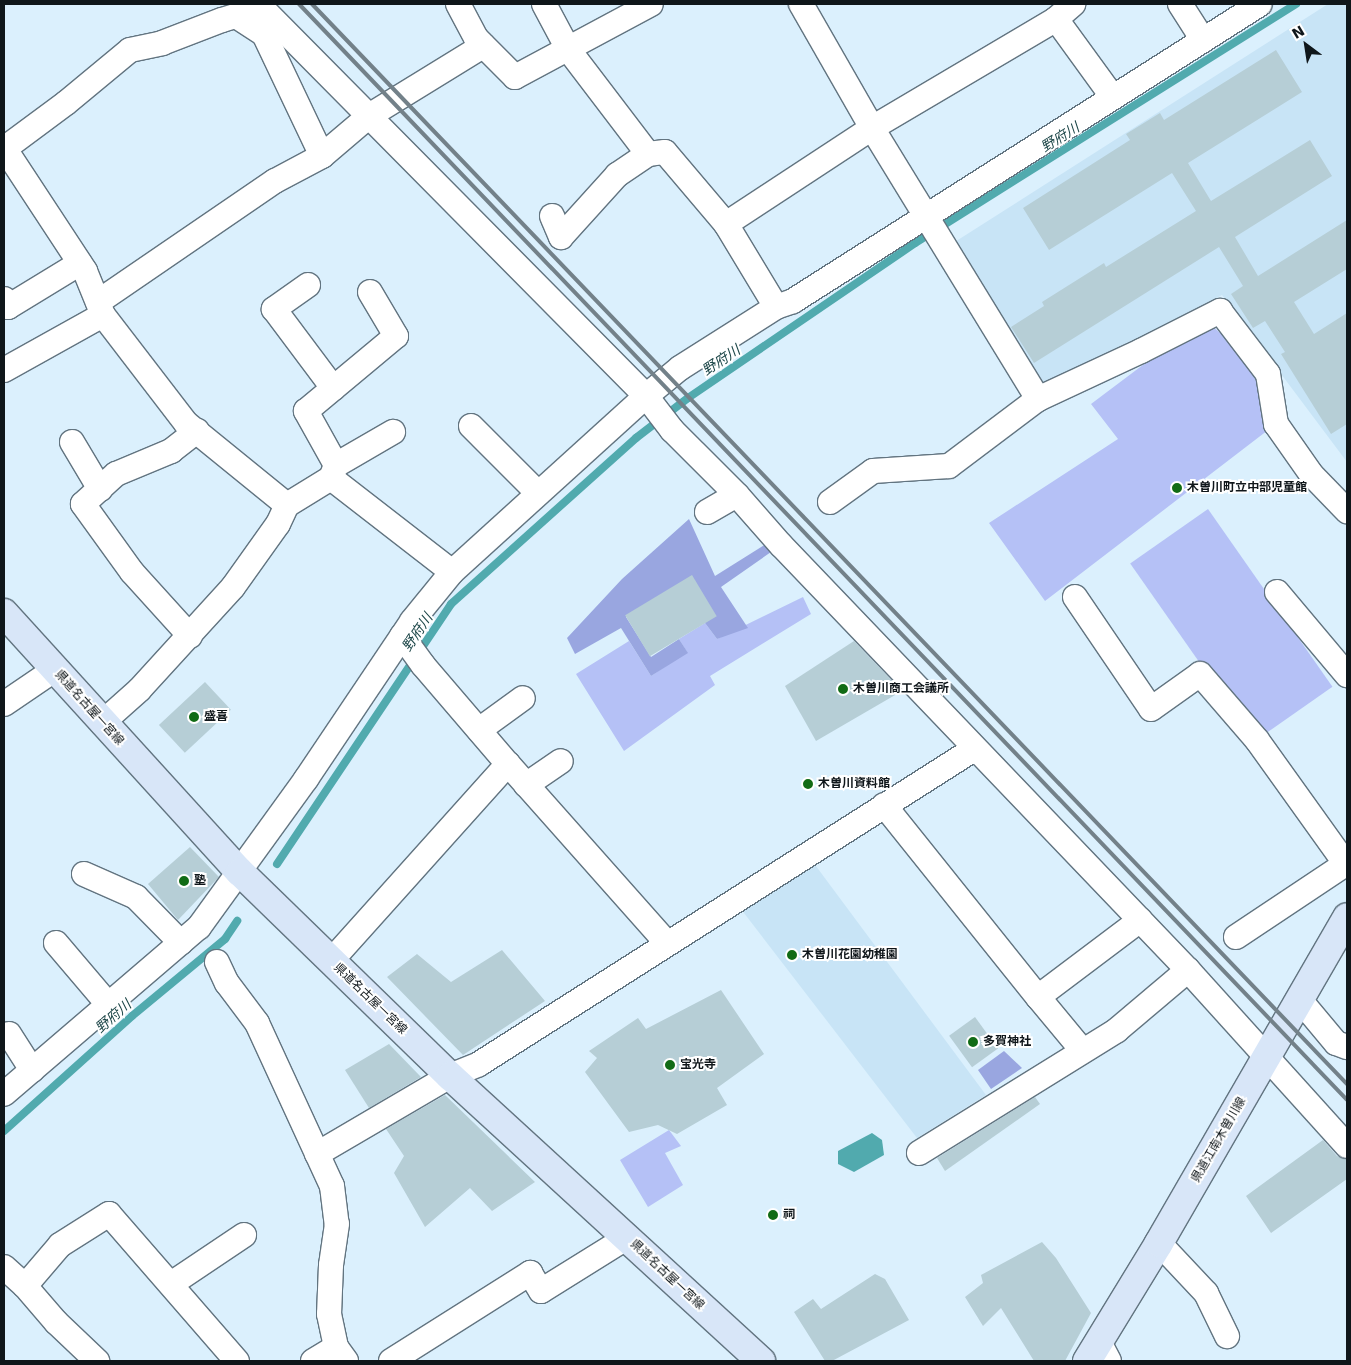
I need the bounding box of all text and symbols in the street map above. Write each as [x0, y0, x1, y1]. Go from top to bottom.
north arrow [1281, 20, 1331, 70]
text: N [1289, 22, 1307, 42]
water label: 野府川 [1038, 119, 1082, 155]
water label: 野府川 [699, 341, 743, 379]
place label: 木曽川町立中部児童館 [1187, 481, 1307, 495]
marker: 木曽川町立中部児童館 [1171, 482, 1183, 494]
water label: 野府川 [398, 610, 436, 654]
street label: 県道名古屋一宮線 [52, 668, 126, 748]
place label: 木曽川商工会議所 [853, 682, 949, 696]
marker: 木曽川商工会議所 [837, 683, 849, 695]
place label: 盛喜 [204, 710, 228, 724]
marker: 盛喜 [188, 711, 200, 723]
place label: 木曽川資料館 [818, 777, 890, 791]
marker: 木曽川資料館 [802, 778, 814, 790]
place label: 塾 [194, 874, 206, 888]
marker: 塾 [178, 875, 190, 887]
place label: 木曽川花園幼稚園 [802, 948, 898, 962]
marker: 木曽川花園幼稚園 [786, 949, 798, 961]
street label: 県道名古屋一宮線 [330, 960, 410, 1038]
water label: 野府川 [92, 996, 134, 1036]
place label: 多賀神社 [983, 1035, 1031, 1049]
marker: 多賀神社 [967, 1036, 979, 1048]
place label: 宝光寺 [680, 1058, 716, 1072]
marker: 宝光寺 [664, 1059, 676, 1071]
street label: 県道江南木曽川線 [1189, 1095, 1249, 1185]
place label: 祠 [783, 1208, 795, 1222]
marker: 祠 [767, 1209, 779, 1221]
street label: 県道名古屋一宮線 [627, 1237, 707, 1313]

